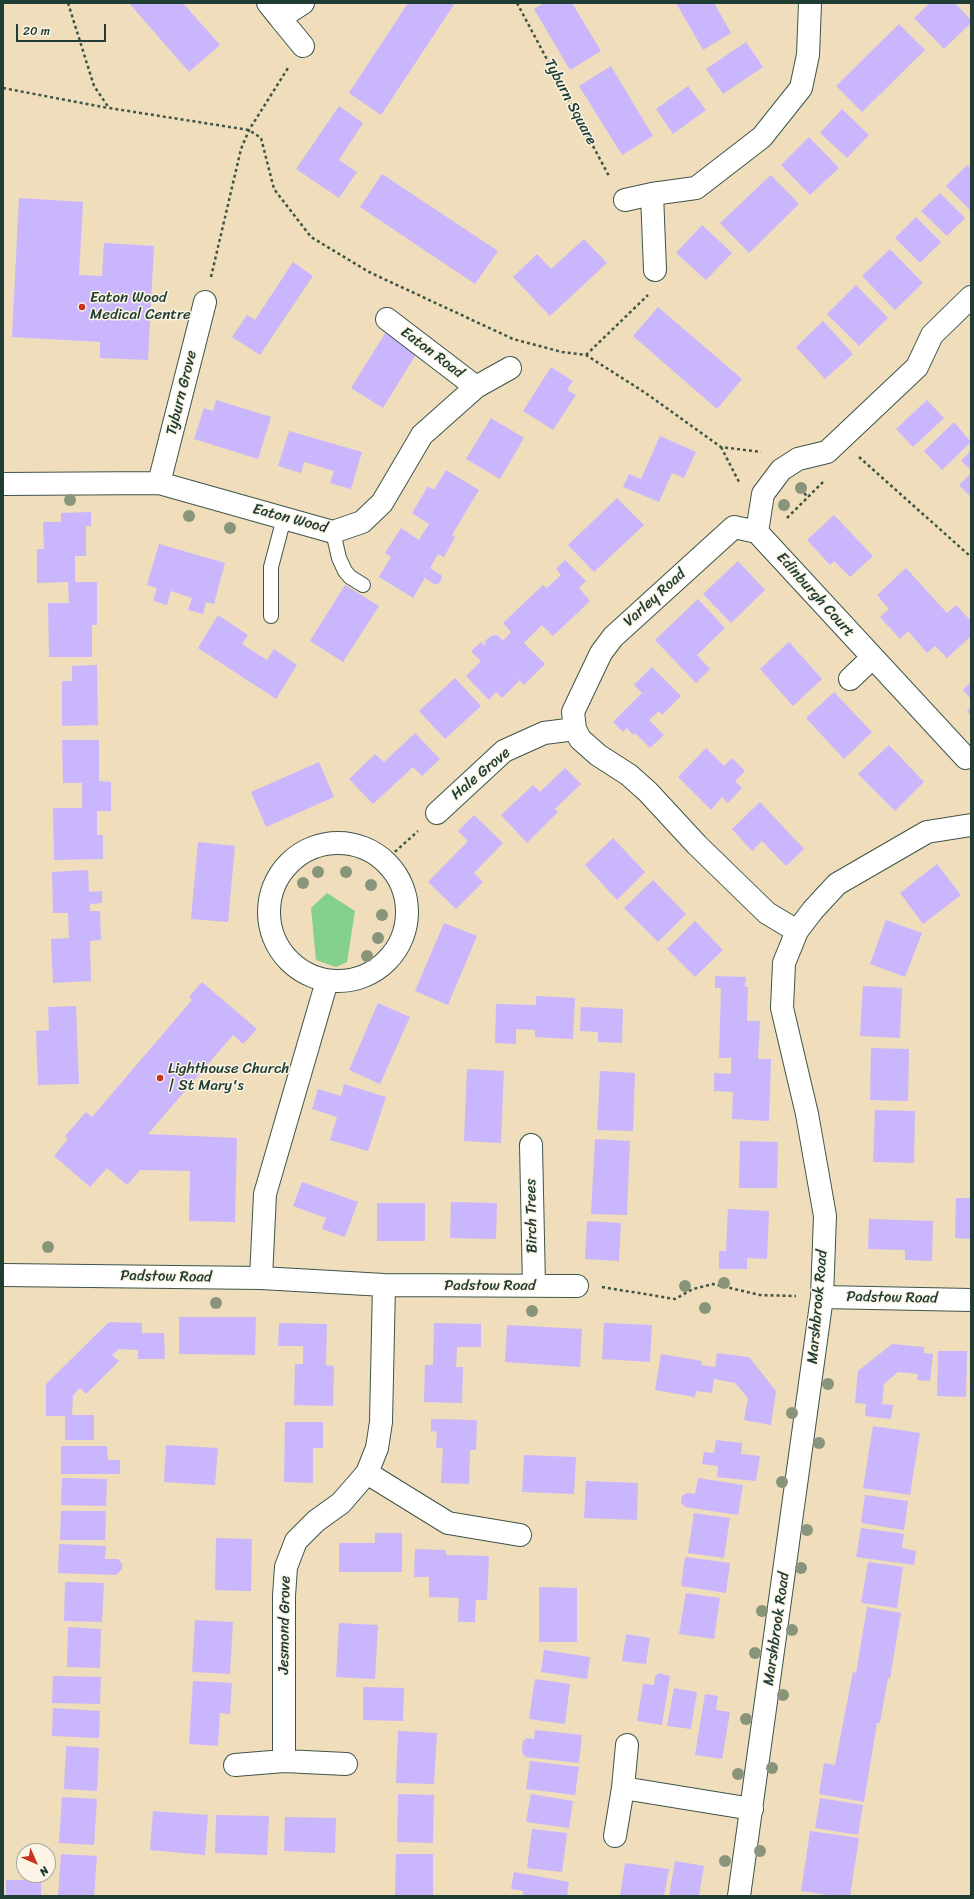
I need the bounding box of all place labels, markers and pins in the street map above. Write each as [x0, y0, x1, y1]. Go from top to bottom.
place label: Eaton Wood Medical Centre [90, 289, 191, 324]
marker: Eaton Wood Medical Centre [77, 302, 87, 312]
place label: Lighthouse Church | St Mary's [168, 1060, 289, 1095]
marker: Lighthouse Church | St Mary's [155, 1073, 165, 1083]

